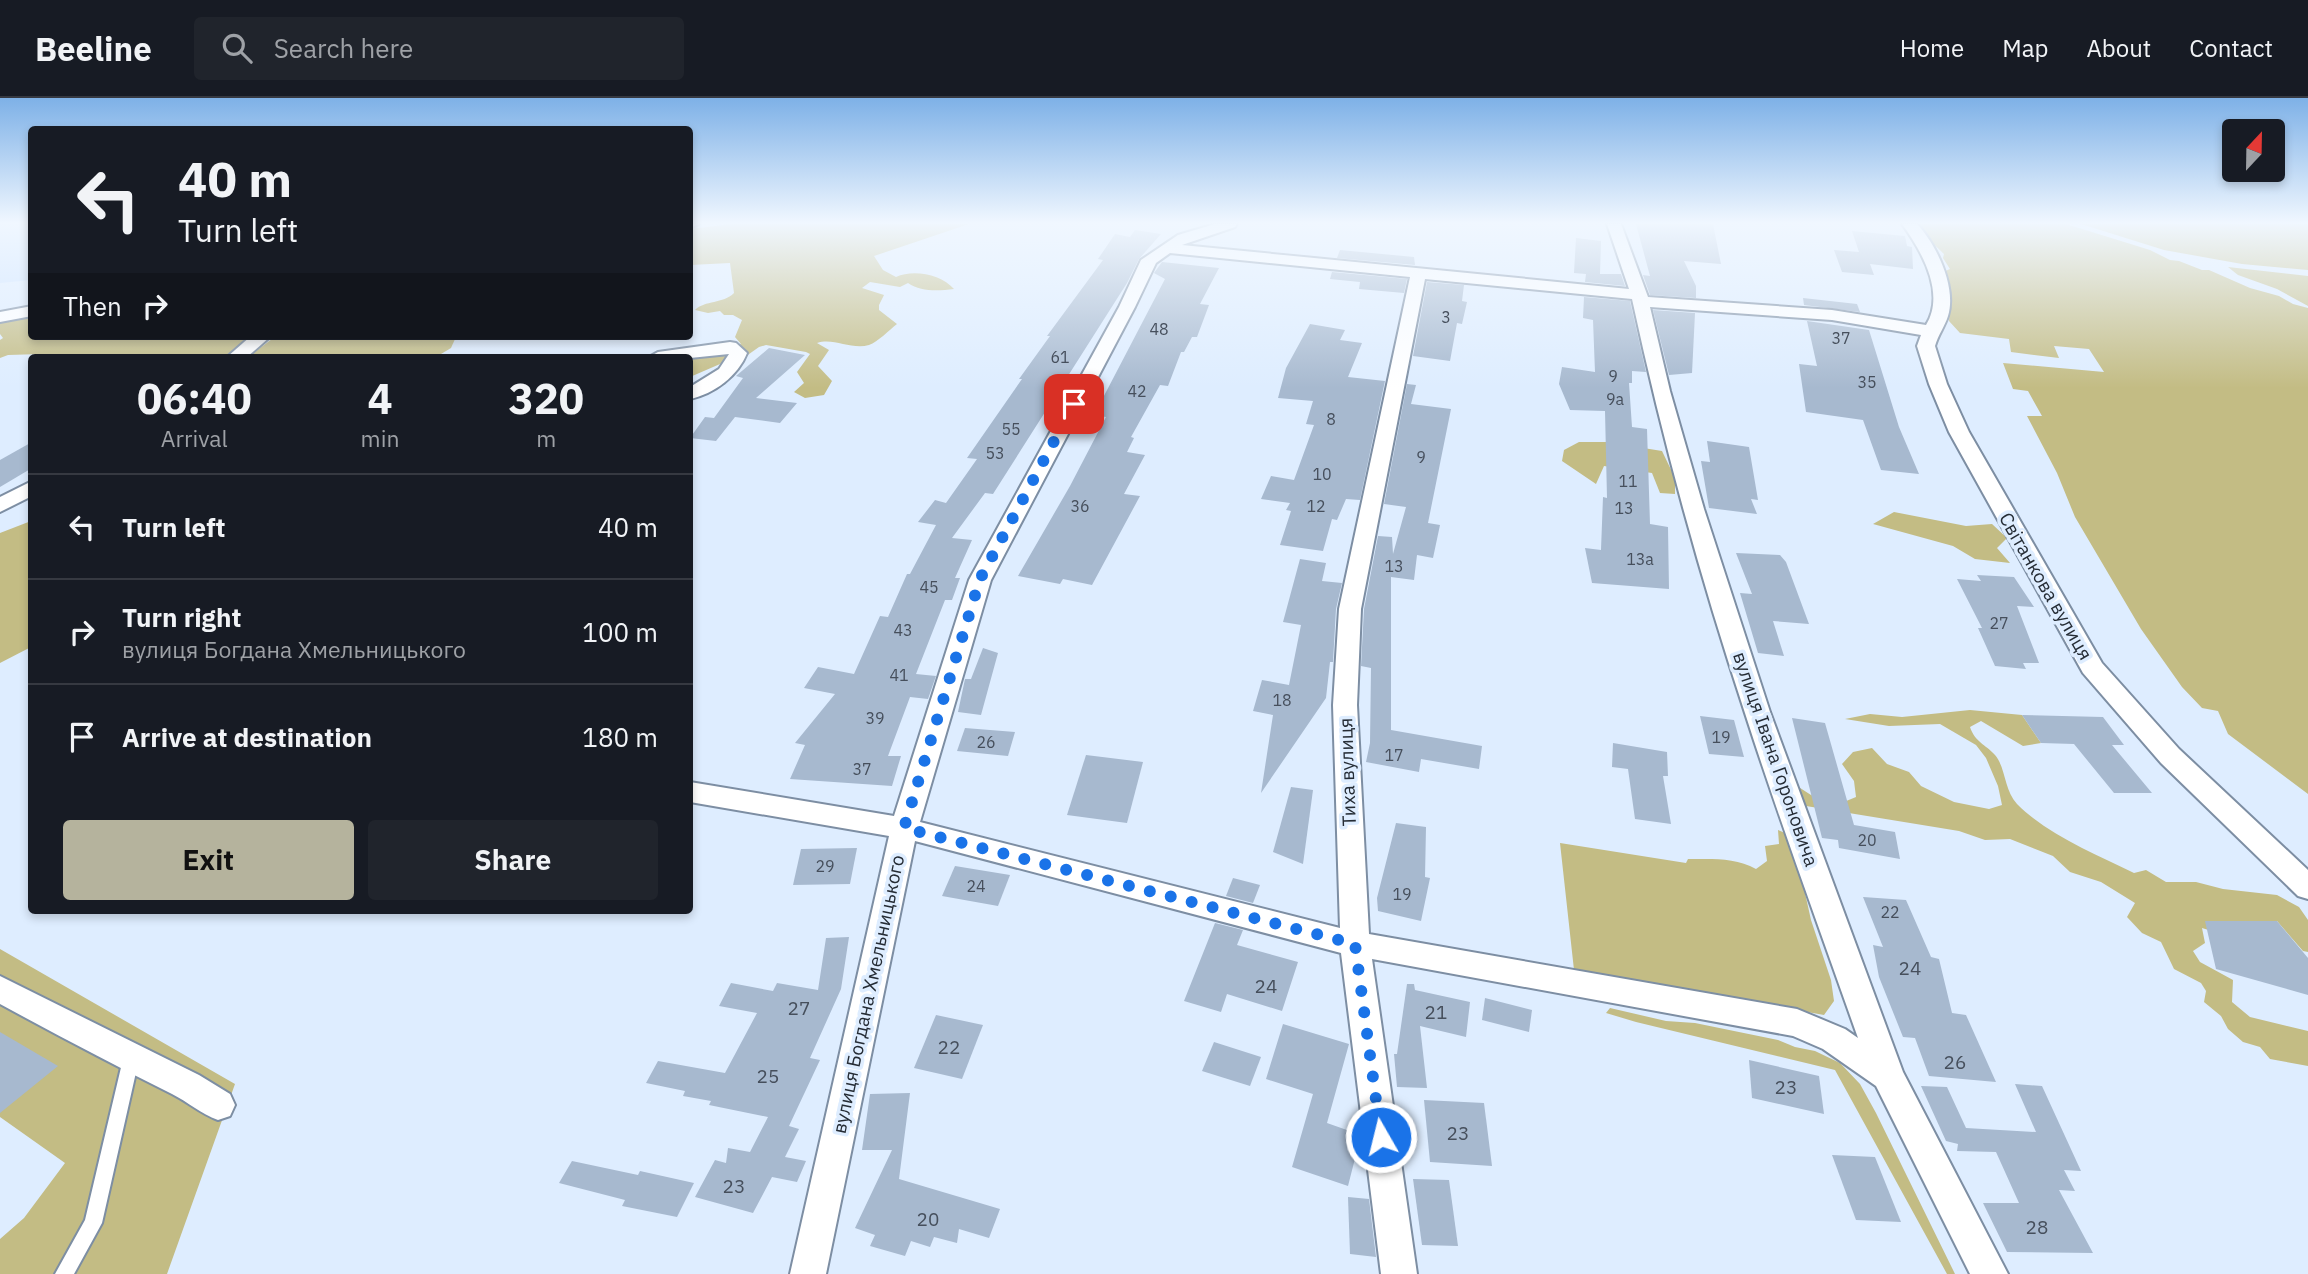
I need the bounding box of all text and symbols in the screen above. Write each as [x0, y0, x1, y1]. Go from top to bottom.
search box [194, 17, 684, 80]
text: Beeline [35, 27, 152, 70]
icon: search [218, 29, 256, 67]
text: Search here [274, 31, 413, 65]
text: Home [1900, 32, 1964, 64]
text: Map [2002, 32, 2048, 64]
text: About [2086, 32, 2151, 64]
text: Contact [2189, 32, 2273, 64]
north arrow [2222, 119, 2286, 182]
map controls [2222, 119, 2285, 182]
text: 40 m [178, 147, 292, 210]
icon: left [63, 154, 154, 245]
text: Turn left [178, 209, 298, 251]
icon: right [136, 287, 174, 325]
text: Then [63, 289, 122, 323]
house number: 3 [1441, 307, 1451, 327]
house number: 48 [1149, 319, 1169, 339]
house number: 37 [1831, 328, 1851, 348]
house number: 61 [1050, 347, 1070, 367]
house number: 9 [1608, 366, 1618, 386]
text: 06:40 [137, 371, 252, 426]
text: 4 [367, 371, 393, 426]
text: 320 [508, 371, 584, 426]
house number: 35 [1857, 372, 1877, 392]
pin [1044, 374, 1104, 434]
house number: 42 [1127, 381, 1147, 401]
icon: arrive [1055, 385, 1093, 423]
house number: 9а [1606, 389, 1625, 409]
house number: 8 [1326, 409, 1336, 429]
house number: 55 [1001, 419, 1021, 439]
text: Arrival [161, 423, 228, 453]
text: min [361, 423, 399, 453]
text: m [536, 423, 556, 453]
house number: 53 [985, 443, 1005, 463]
house number: 9 [1416, 447, 1426, 467]
house number: 10 [1312, 464, 1332, 484]
house number: 11 [1618, 471, 1638, 491]
house number: 36 [1070, 496, 1090, 516]
house number: 12 [1306, 496, 1326, 516]
house number: 13 [1614, 498, 1634, 518]
icon: left [63, 508, 101, 546]
street label: Світанкова вулиця [1994, 508, 2098, 664]
text: Turn left [122, 510, 225, 544]
text: 40 m [598, 510, 658, 544]
house number: 13а [1626, 549, 1654, 569]
house number: 13 [1384, 556, 1404, 576]
house number: 45 [919, 577, 939, 597]
text: Turn right [122, 600, 241, 634]
icon: right [63, 613, 101, 651]
house number: 27 [1989, 613, 2009, 633]
text: 100 m [582, 615, 658, 649]
house number: 43 [893, 620, 913, 640]
text: вулиця Богдана Хмельницького [122, 634, 466, 664]
street label: вулиця Івана Гороновича [1728, 648, 1824, 870]
house number: 41 [889, 665, 909, 685]
house number: 18 [1272, 690, 1292, 710]
house number: 39 [865, 708, 885, 728]
street label: Тиха вулиця [1333, 717, 1361, 827]
icon: arrive [63, 718, 101, 756]
text: Arrive at destination [122, 720, 372, 754]
text: 180 m [582, 720, 658, 754]
house number: 19 [1711, 727, 1731, 747]
house number: 26 [976, 732, 996, 752]
house number: 17 [1384, 745, 1404, 765]
house number: 37 [852, 759, 872, 779]
button: Exit [63, 820, 354, 900]
button: Share [368, 820, 658, 900]
house number: 20 [1857, 830, 1877, 850]
street label: вулиця Богдана Хмельницького [827, 853, 909, 1135]
house number: 29 [815, 856, 835, 876]
house number: 24 [966, 876, 986, 896]
house number: 19 [1392, 884, 1412, 904]
house number: 22 [1880, 902, 1900, 922]
house number: 24 [1899, 956, 1921, 980]
house number: 24 [1255, 974, 1277, 998]
house number: 27 [788, 996, 810, 1020]
house number: 21 [1425, 1000, 1447, 1024]
house number: 22 [938, 1035, 960, 1059]
house number: 26 [1944, 1050, 1966, 1074]
house number: 25 [757, 1064, 779, 1088]
house number: 23 [1775, 1075, 1797, 1099]
position arrow [1344, 1100, 1418, 1174]
house number: 23 [1447, 1121, 1469, 1145]
house number: 23 [723, 1174, 745, 1198]
house number: 20 [917, 1207, 939, 1231]
house number: 28 [2026, 1215, 2048, 1239]

